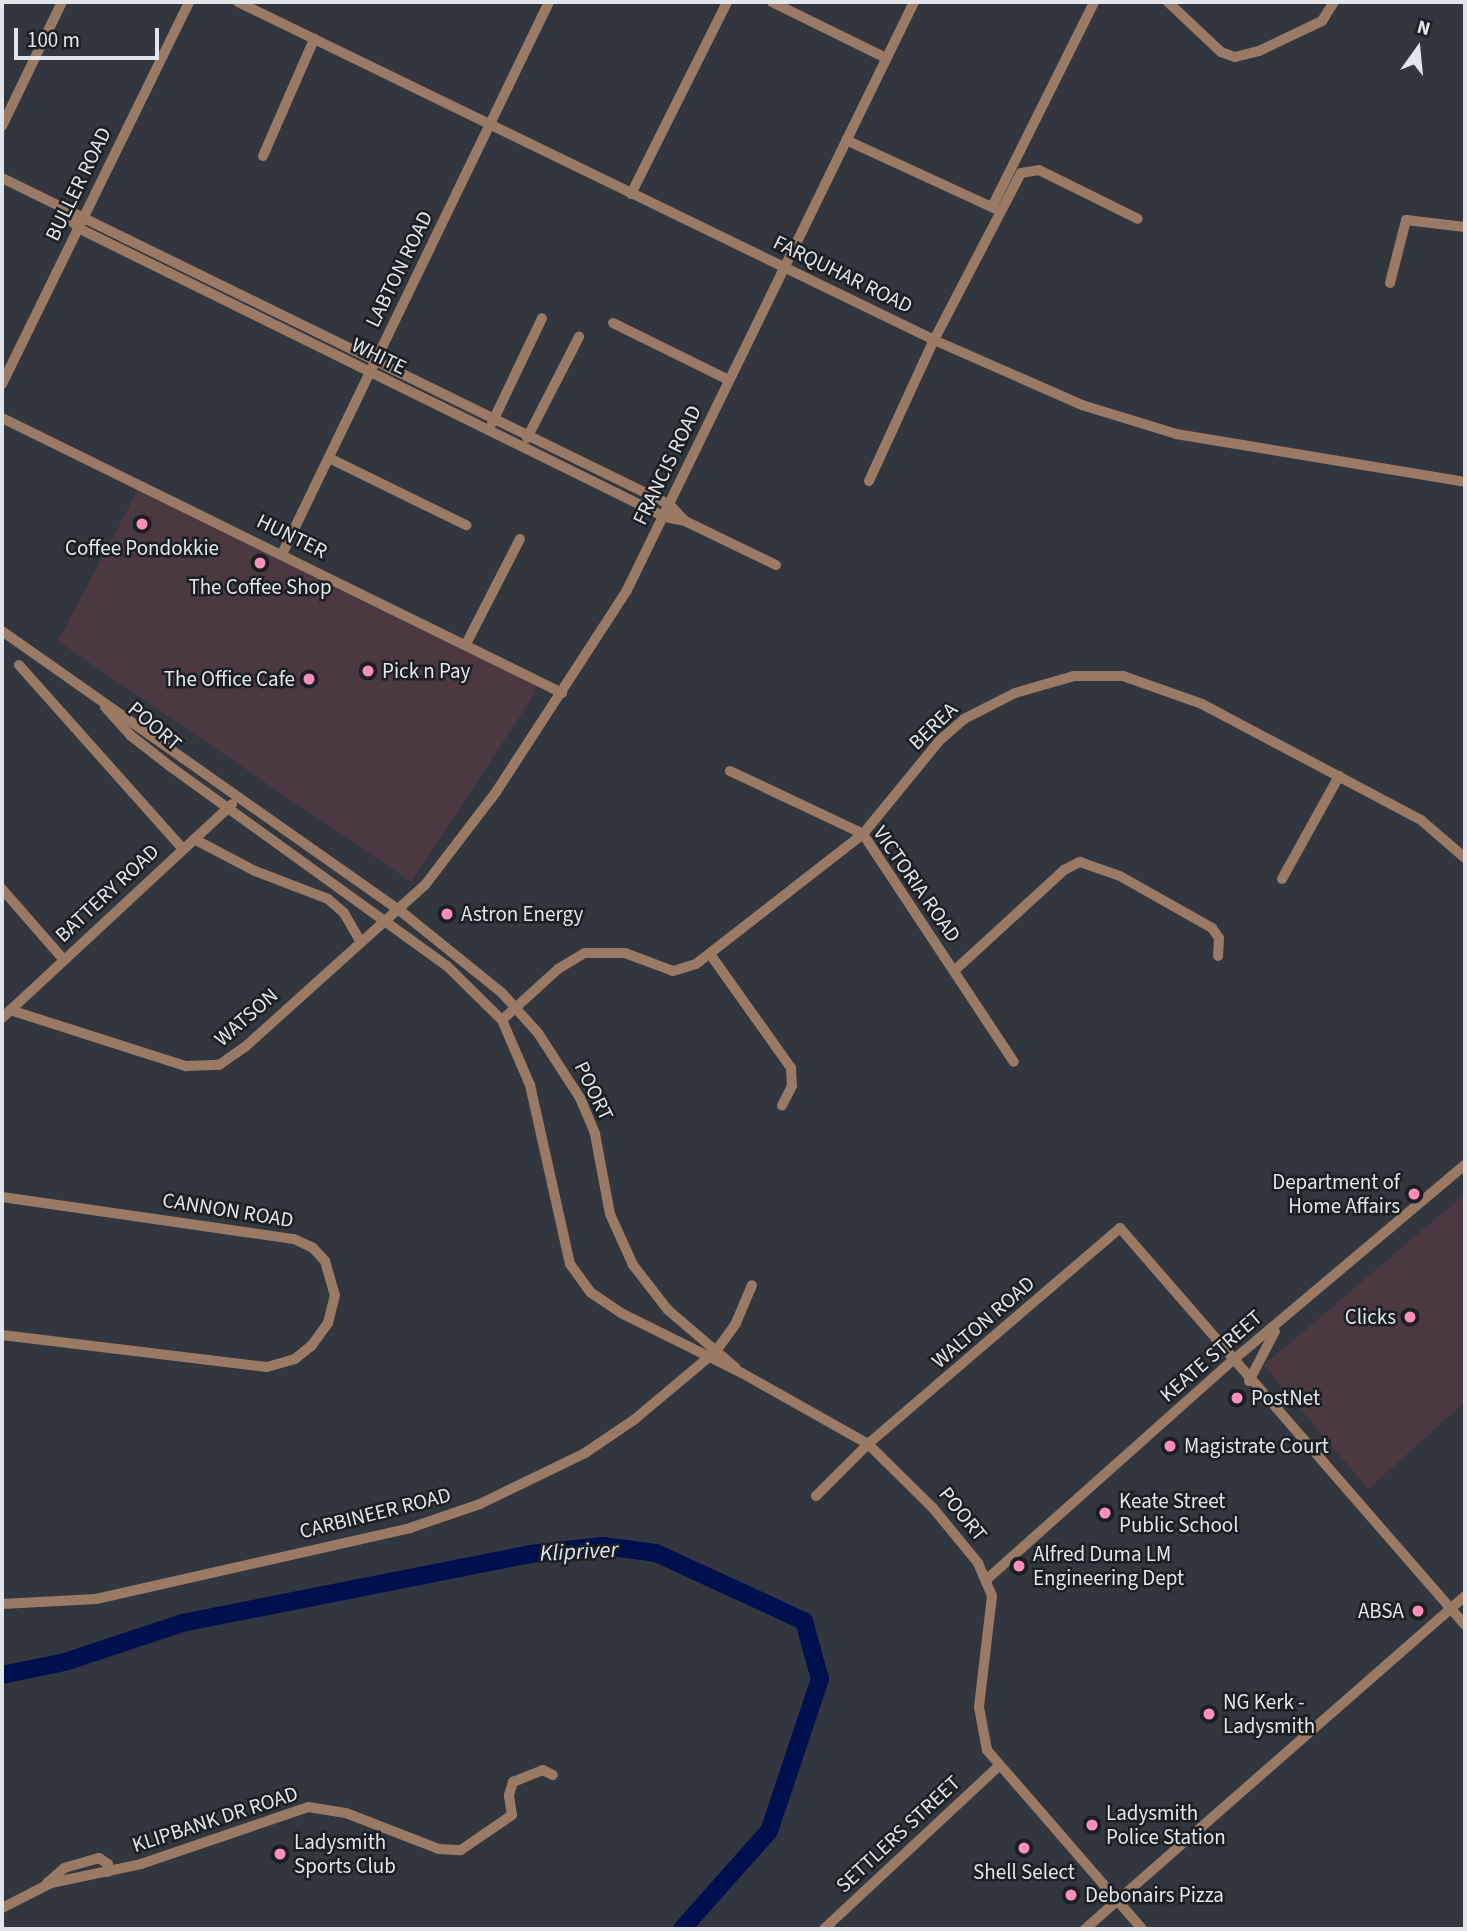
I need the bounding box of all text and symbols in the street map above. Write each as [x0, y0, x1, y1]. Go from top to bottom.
scale bar [18, 14, 163, 58]
north arrow [1383, 14, 1453, 84]
text: N [1414, 14, 1433, 43]
text: 100 m [27, 25, 80, 55]
street label: BULLER ROAD [40, 123, 116, 245]
street label: LABTON ROAD [360, 207, 438, 331]
street label: FARQUHAR ROAD [769, 229, 917, 319]
street label: WHITE [347, 332, 411, 380]
street label: FRANCIS ROAD [627, 401, 707, 529]
street label: HUNTER [253, 508, 331, 564]
marker: Coffee Pondokkie [134, 516, 150, 532]
place label: Coffee Pondokkie [65, 535, 219, 561]
marker: The Coffee Shop [252, 555, 268, 571]
place label: The Coffee Shop [188, 574, 332, 600]
place label: Pick n Pay [382, 658, 470, 684]
marker: Pick n Pay [360, 663, 376, 679]
place label: The Office Cafe [164, 666, 295, 692]
marker: The Office Cafe [301, 671, 317, 687]
street label: POORT [123, 696, 187, 756]
street label: BEREA [903, 697, 963, 755]
street label: VICTORIA ROAD [868, 821, 966, 947]
street label: BATTERY ROAD [50, 839, 164, 947]
place label: Astron Energy [461, 901, 583, 927]
marker: Astron Energy [439, 906, 455, 922]
street label: WATSON [209, 983, 283, 1051]
street label: POORT [569, 1057, 619, 1125]
place label: Department of Home Affairs [1272, 1169, 1400, 1219]
marker: Department of Home Affairs [1406, 1186, 1422, 1202]
street label: CANNON ROAD [161, 1187, 295, 1233]
street label: WALTON ROAD [926, 1270, 1040, 1374]
place label: Clicks [1345, 1304, 1396, 1330]
street label: KEATE STREET [1155, 1305, 1267, 1407]
marker: Clicks [1402, 1309, 1418, 1325]
place label: PostNet [1251, 1385, 1320, 1411]
marker: PostNet [1229, 1390, 1245, 1406]
place label: Magistrate Court [1184, 1433, 1329, 1459]
marker: Magistrate Court [1162, 1438, 1178, 1454]
street label: CARBINEER ROAD [297, 1482, 453, 1544]
street label: POORT [933, 1482, 993, 1546]
place label: Keate Street Public School [1119, 1488, 1239, 1538]
marker: Keate Street Public School [1097, 1505, 1113, 1521]
water label: Klipriver [539, 1536, 619, 1568]
place label: Alfred Duma LM Engineering Dept [1033, 1541, 1184, 1591]
marker: Alfred Duma LM Engineering Dept [1011, 1558, 1027, 1574]
place label: ABSA [1358, 1598, 1404, 1624]
marker: ABSA [1410, 1603, 1426, 1619]
place label: NG Kerk - Ladysmith [1223, 1689, 1315, 1739]
marker: NG Kerk - Ladysmith [1201, 1706, 1217, 1722]
street label: SETTLERS STREET [831, 1770, 965, 1898]
street label: KLIPBANK DR ROAD [129, 1780, 301, 1858]
place label: Ladysmith Police Station [1106, 1800, 1226, 1850]
marker: Ladysmith Police Station [1084, 1817, 1100, 1833]
place label: Ladysmith Sports Club [294, 1829, 396, 1879]
marker: Shell Select [1016, 1840, 1032, 1856]
marker: Ladysmith Sports Club [272, 1846, 288, 1862]
place label: Shell Select [973, 1859, 1075, 1885]
place label: Debonairs Pizza [1085, 1882, 1224, 1908]
marker: Debonairs Pizza [1063, 1887, 1079, 1903]

